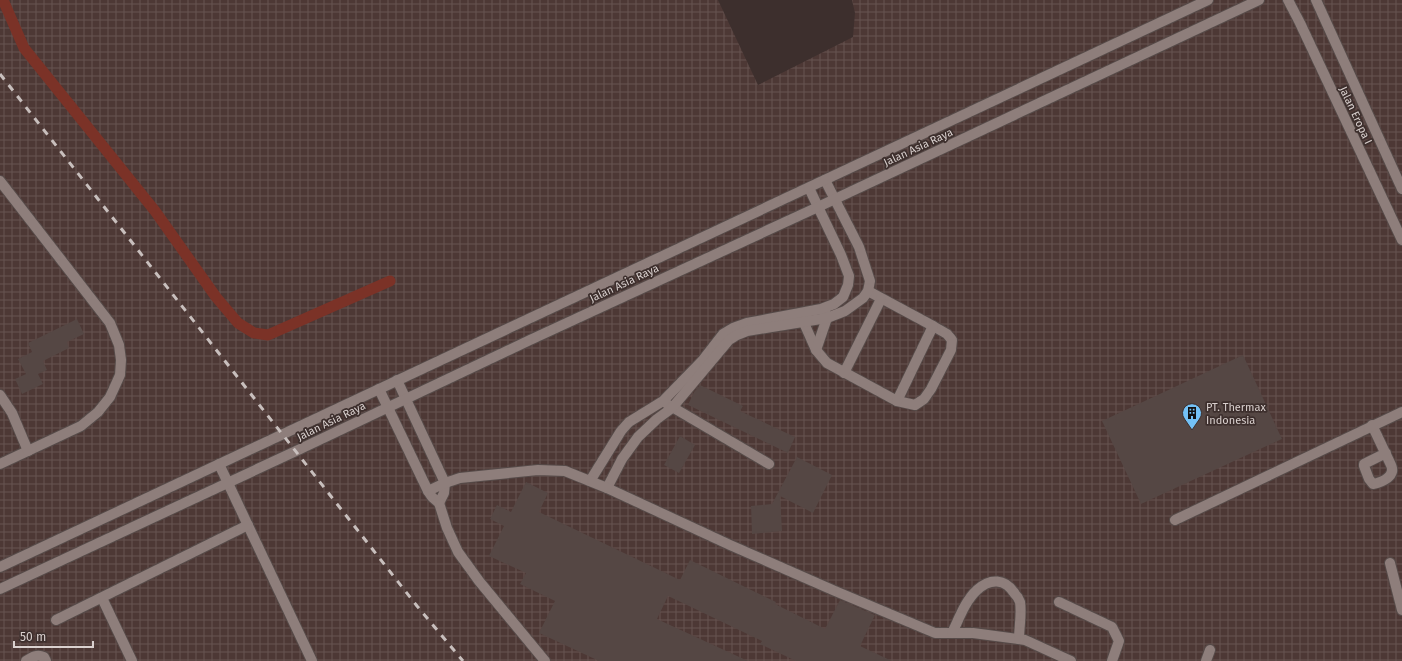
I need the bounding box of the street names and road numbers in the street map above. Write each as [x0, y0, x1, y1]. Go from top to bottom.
street label: Jalan Eropa I [1336, 84, 1375, 146]
street label: Jalan Asia Raya [882, 126, 955, 169]
street label: Jalan Asia Raya [588, 262, 661, 305]
street label: Jalan Asia Raya [295, 399, 368, 444]

